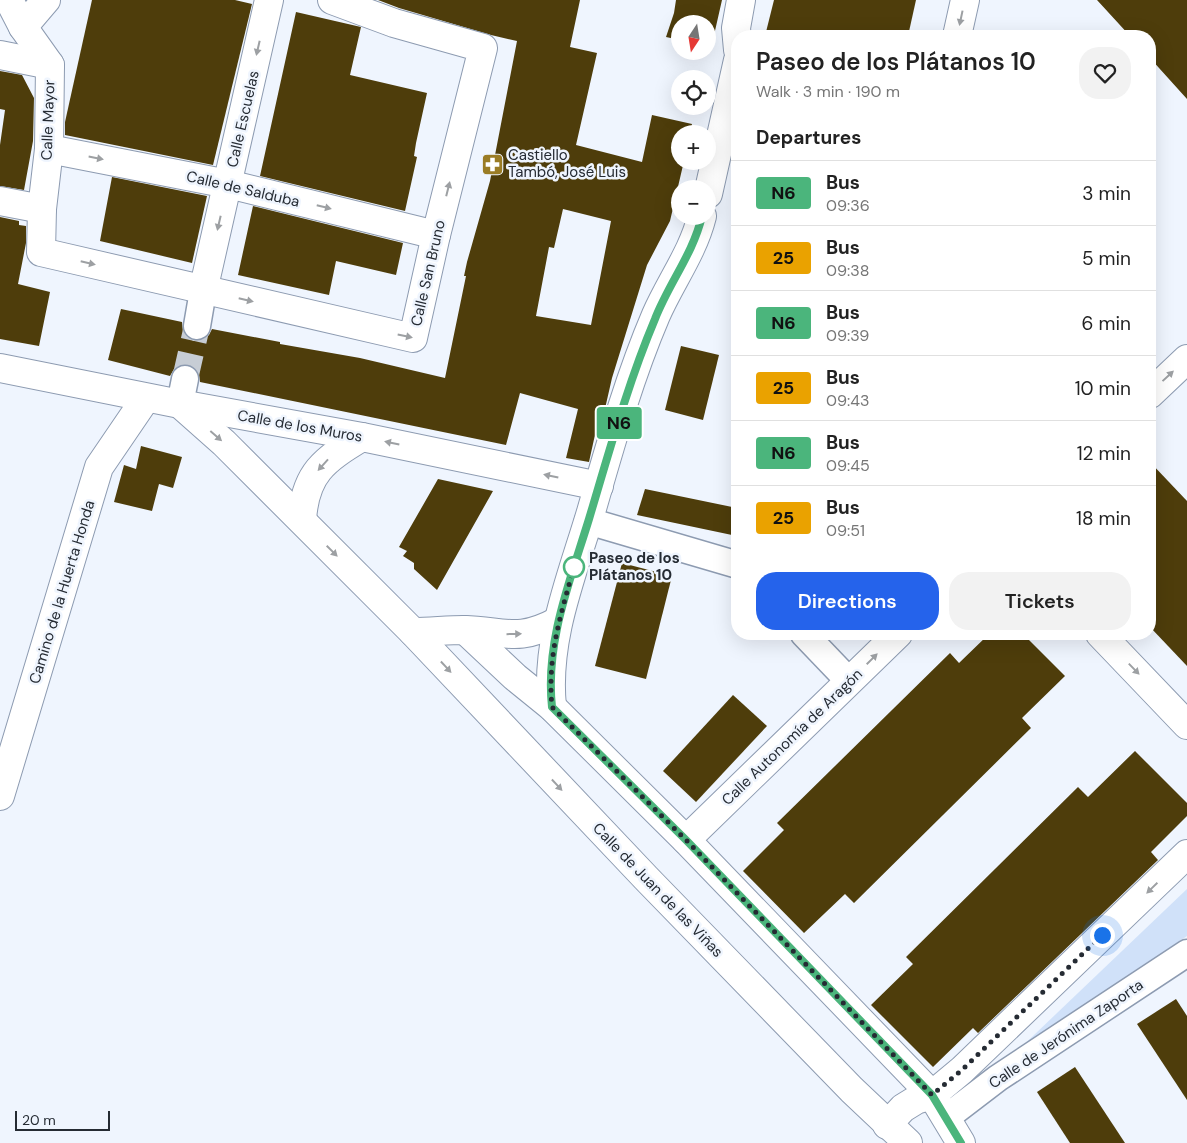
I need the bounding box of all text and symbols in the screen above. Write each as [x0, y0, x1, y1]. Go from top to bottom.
one-way arrow [957, 11, 965, 27]
north arrow [671, 15, 716, 60]
map controls [671, 15, 716, 225]
one-way arrow [254, 40, 262, 56]
text: Paseo de los Plátanos 10 [756, 46, 1036, 77]
button: heart [1079, 47, 1131, 99]
street label: Calle Escuelas [222, 69, 264, 169]
button: locate [671, 70, 716, 115]
street label: Calle Mayor [37, 79, 59, 161]
text: Walk · 3 min · 190 m [756, 81, 900, 102]
button: + [671, 125, 716, 170]
text: Departures [756, 125, 861, 150]
place label: Castiello Tambó, José Luis [508, 145, 626, 182]
pharmacy icon: Castiello Tambó, José Luis [480, 152, 504, 176]
one-way arrow [89, 155, 105, 163]
street label: Calle de Salduba [184, 166, 302, 212]
text: Bus [826, 170, 860, 195]
button: − [671, 180, 716, 225]
one-way arrow [444, 181, 452, 196]
text: N6 [771, 181, 796, 205]
text: 3 min [1082, 181, 1131, 206]
text: 09:36 [826, 195, 870, 216]
one-way arrow [316, 203, 331, 211]
one-way arrow [215, 216, 223, 231]
street label: Calle San Bruno [406, 218, 450, 328]
text: Bus [826, 235, 860, 260]
text: 25 [773, 246, 794, 270]
text: 5 min [1082, 246, 1131, 271]
one-way arrow [81, 259, 96, 267]
text: 09:38 [826, 260, 869, 281]
one-way arrow [239, 296, 254, 304]
text: Bus [826, 300, 860, 325]
text: N6 [771, 311, 796, 335]
text: 6 min [1082, 311, 1131, 336]
text: 09:39 [826, 325, 869, 346]
one-way arrow [397, 333, 413, 341]
text: Bus [826, 365, 860, 390]
one-way arrow [1162, 371, 1175, 382]
text: 25 [773, 376, 794, 400]
text: 10 min [1075, 376, 1131, 401]
text: 09:43 [826, 390, 869, 411]
street label: Calle de los Muros [236, 405, 364, 447]
line badge: N6 [596, 407, 642, 439]
text: N6 [607, 411, 631, 435]
text: Bus [826, 430, 860, 455]
one-way arrow [210, 431, 223, 442]
one-way arrow [384, 439, 399, 447]
text: N6 [771, 441, 796, 465]
text: 12 min [1077, 441, 1131, 466]
text: 09:45 [826, 455, 870, 476]
one-way arrow [317, 459, 329, 471]
one-way arrow [543, 472, 559, 480]
text: Bus [826, 495, 860, 520]
street label: Camino de la Huerta Honda [25, 498, 99, 686]
text: 25 [773, 506, 794, 530]
text: 18 min [1076, 506, 1131, 531]
text: 09:51 [826, 520, 865, 541]
one-way arrow [326, 544, 338, 556]
place label: Paseo de los Plátanos 10 [589, 548, 680, 585]
marker: Paseo de los Plátanos 10 [563, 556, 585, 578]
button: Directions [756, 572, 939, 630]
button: Tickets [949, 572, 1131, 630]
one-way arrow [506, 630, 522, 638]
one-way arrow [865, 654, 877, 666]
one-way arrow [440, 660, 452, 672]
one-way arrow [1128, 663, 1140, 675]
street label: Calle Autonomía de Aragón [717, 664, 867, 810]
one-way arrow [551, 778, 563, 790]
street label: Calle de Juan de las Viñas [588, 818, 728, 962]
one-way arrow [1146, 882, 1158, 894]
your location [1090, 923, 1115, 948]
street label: Calle de Jerónima Zaporta [985, 975, 1147, 1093]
scale bar [15, 1108, 110, 1131]
text: 20 m [22, 1111, 56, 1129]

